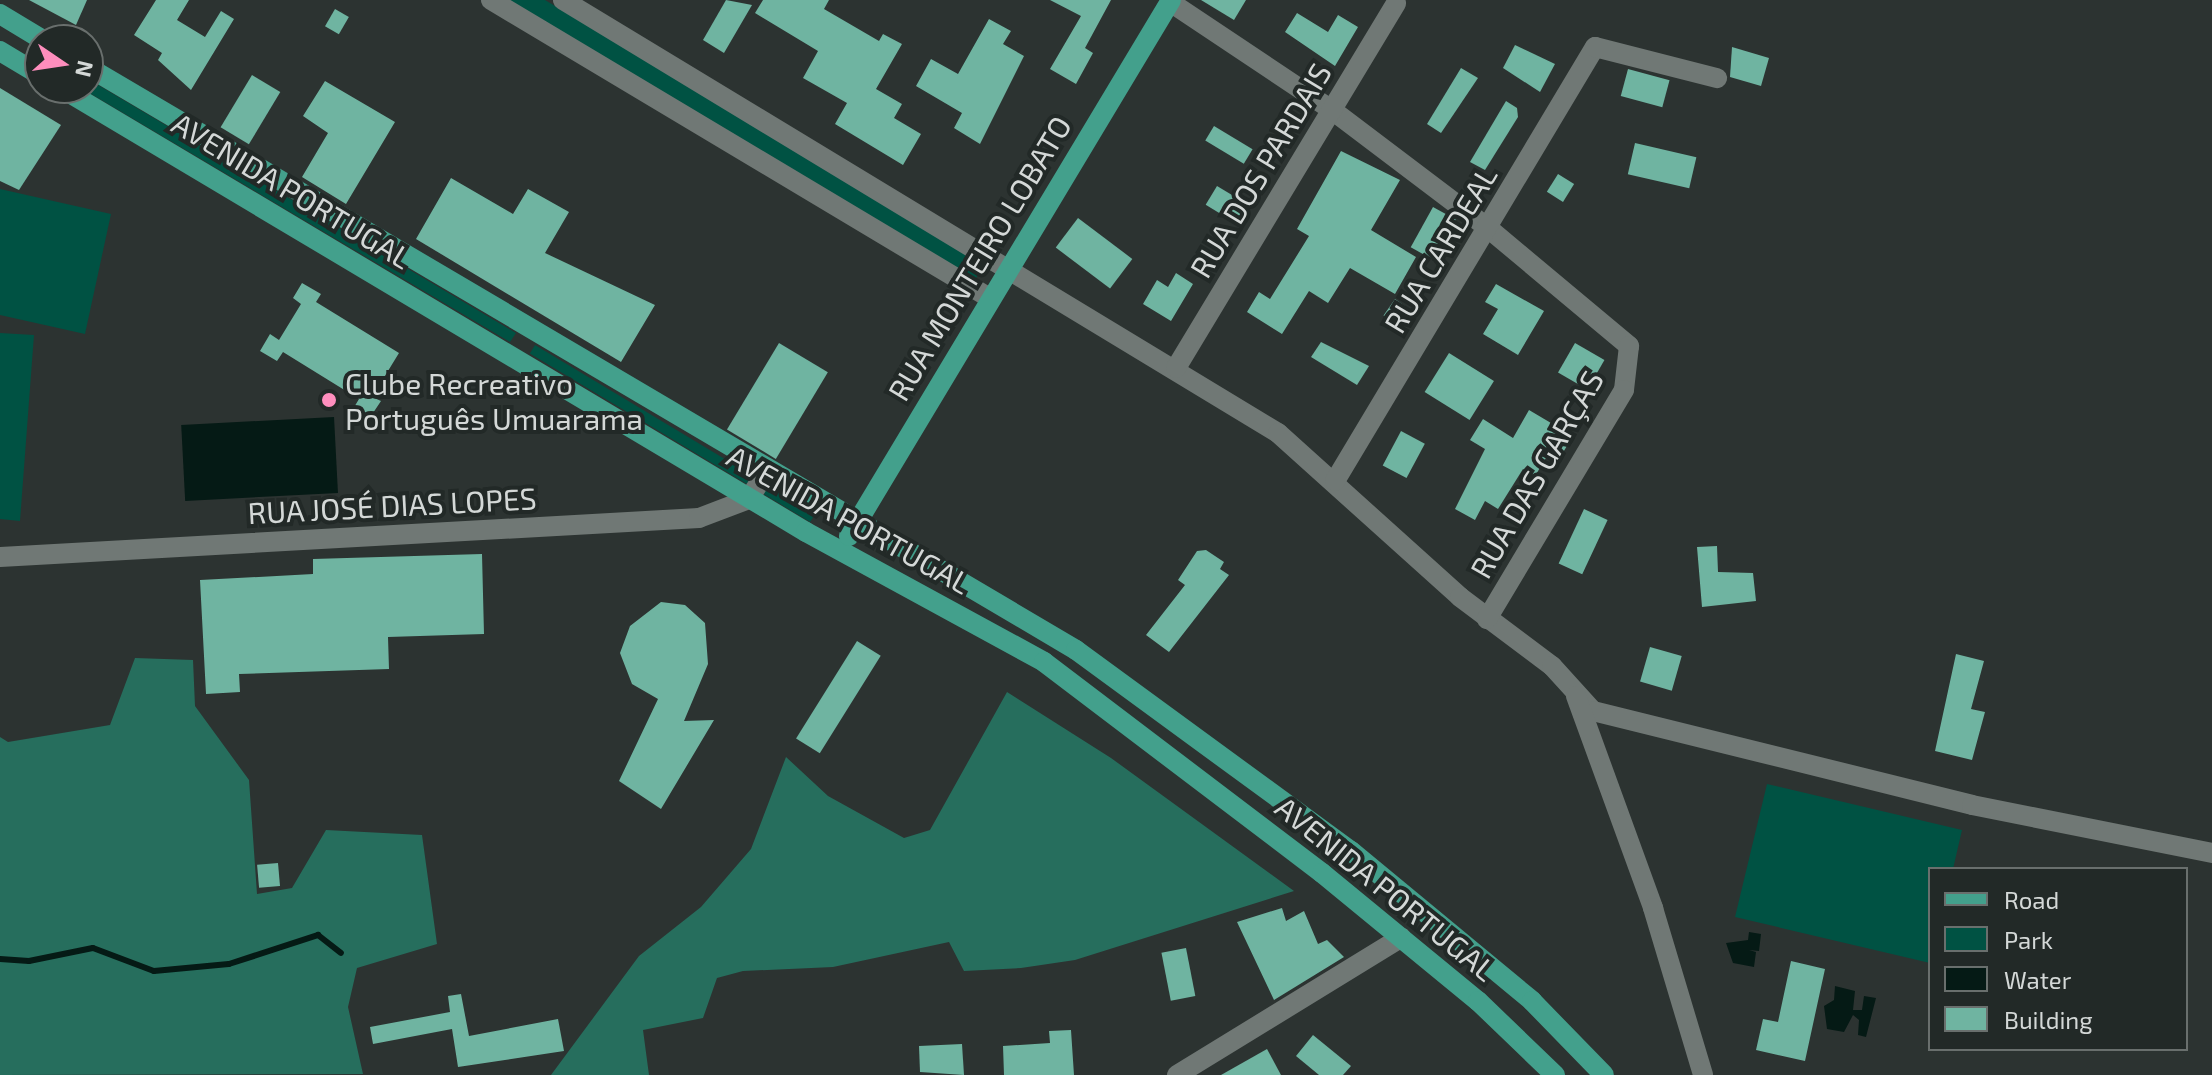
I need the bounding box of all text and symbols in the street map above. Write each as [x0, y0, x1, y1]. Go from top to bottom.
north arrow [24, 24, 104, 104]
street label: RUA DOS PARDAIS [1182, 56, 1338, 284]
text: N [71, 58, 100, 80]
street label: AVENIDA PORTUGAL [166, 104, 418, 276]
street label: RUA MONTEIRO LOBATO [880, 109, 1078, 407]
street label: RUA CARDEAL [1376, 159, 1504, 339]
street label: RUA DAS GARÇAS [1462, 364, 1610, 584]
place label: Clube Recreativo Português Umuarama [345, 365, 643, 436]
marker: Clube Recreativo Português Umuarama [320, 391, 338, 409]
street label: AVENIDA PORTUGAL [721, 437, 977, 601]
street label: RUA JOSÉ DIAS LOPES [246, 479, 538, 531]
street label: AVENIDA PORTUGAL [1269, 788, 1503, 988]
legend [1928, 867, 2188, 1051]
text: Road [2004, 885, 2059, 914]
text: Park [2004, 925, 2053, 954]
text: Water [2004, 965, 2071, 994]
text: Building [2004, 1005, 2093, 1034]

